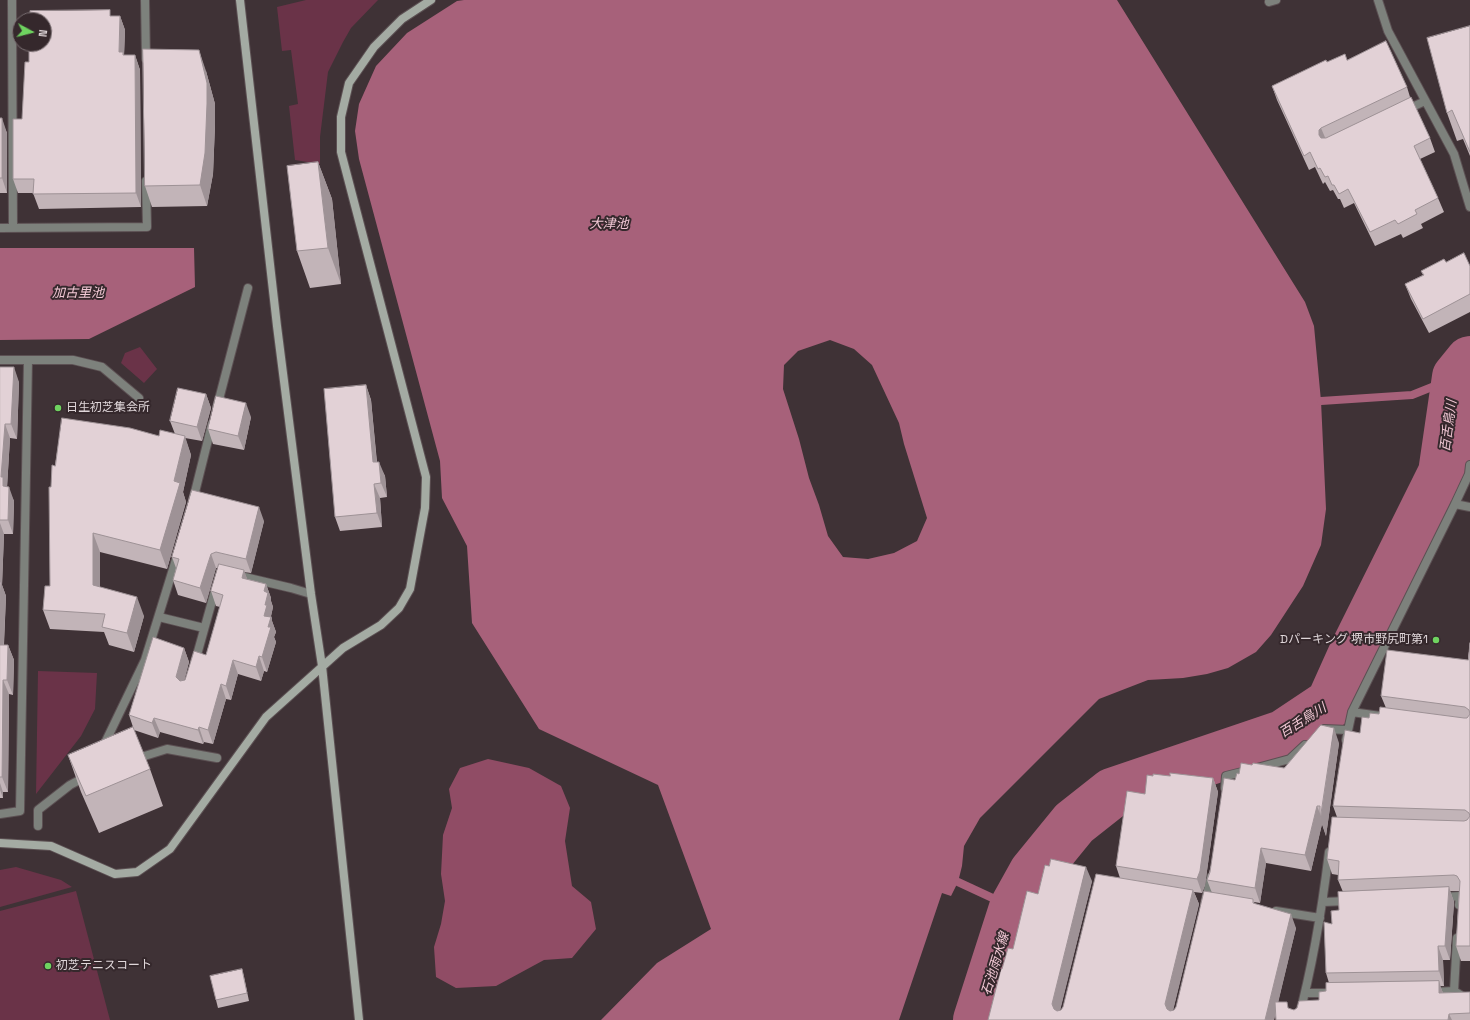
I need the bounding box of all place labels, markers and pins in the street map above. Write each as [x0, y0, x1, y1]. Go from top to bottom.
place label: 日生初芝集会所 [66, 401, 150, 415]
marker: 日生初芝集会所 [53, 403, 63, 413]
place label: Dパーキング 堺市野尻町第1 [1280, 633, 1428, 647]
marker: Dパーキング 堺市野尻町第1 [1431, 635, 1441, 645]
place label: 初芝テニスコート [56, 959, 152, 973]
marker: 初芝テニスコート [43, 961, 53, 971]

